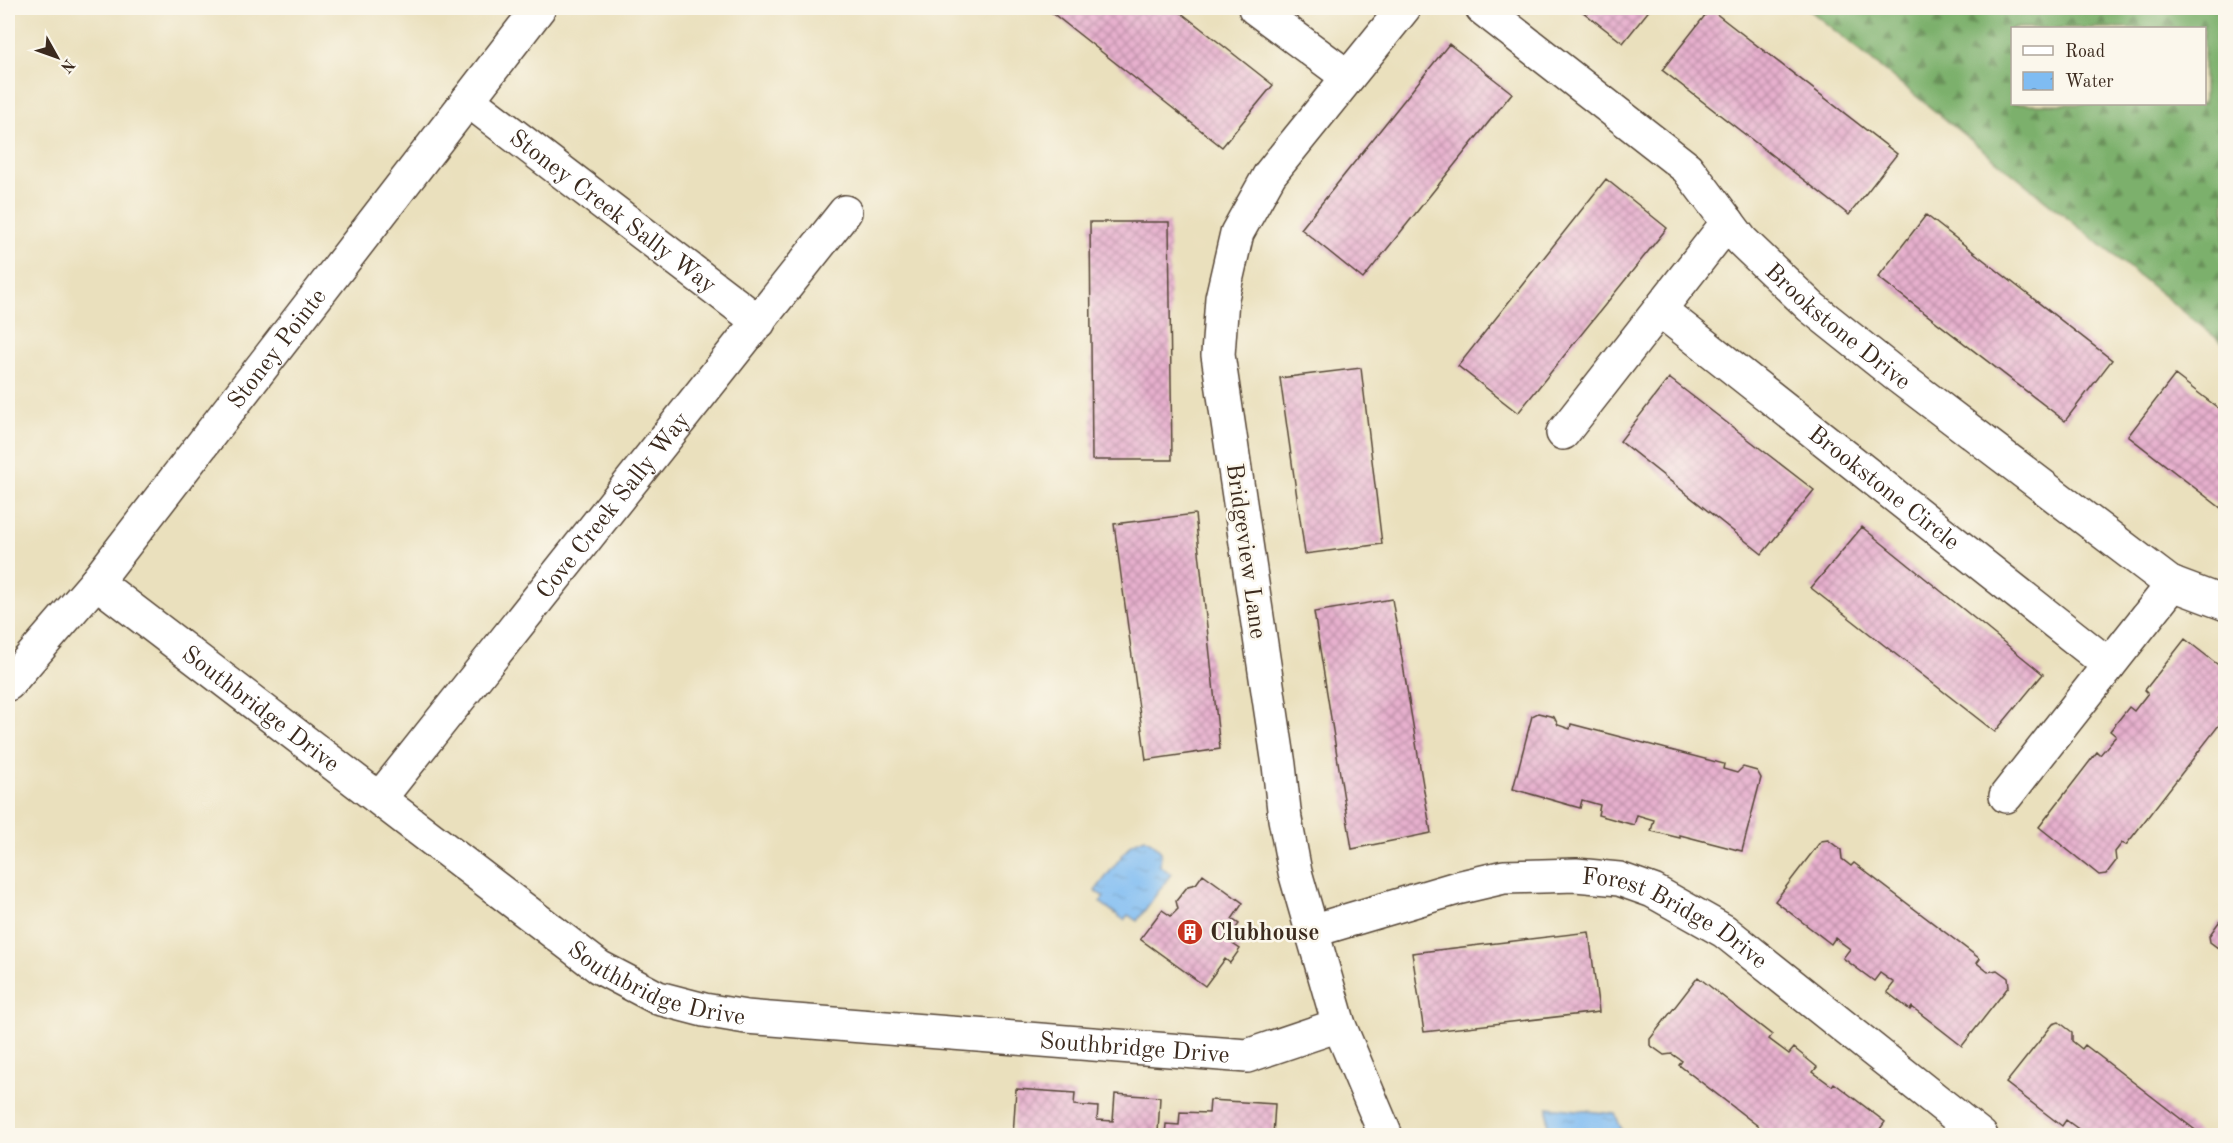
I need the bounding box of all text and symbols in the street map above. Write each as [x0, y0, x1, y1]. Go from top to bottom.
north arrow [27, 27, 87, 87]
legend [2011, 27, 2206, 105]
text: Road [2065, 43, 2105, 61]
text: N [56, 56, 77, 76]
text: Water [2065, 73, 2114, 91]
street label: Stoney Creek Sally Way [504, 126, 720, 299]
street label: Brookstone Drive [1760, 260, 1914, 395]
street label: Stoney Pointe [224, 285, 332, 414]
street label: Cove Creek Sally Way [533, 408, 695, 604]
street label: Brookstone Circle [1803, 422, 1963, 556]
street label: Bridgeview Lane [1221, 462, 1269, 641]
street label: Southbridge Drive [177, 643, 343, 777]
street label: Forest Bridge Drive [1581, 866, 1771, 974]
building icon: Clubhouse [1175, 917, 1205, 947]
place label: Clubhouse [1210, 922, 1320, 946]
street label: Southbridge Drive [563, 938, 747, 1031]
street label: Southbridge Drive [1038, 1030, 1230, 1069]

